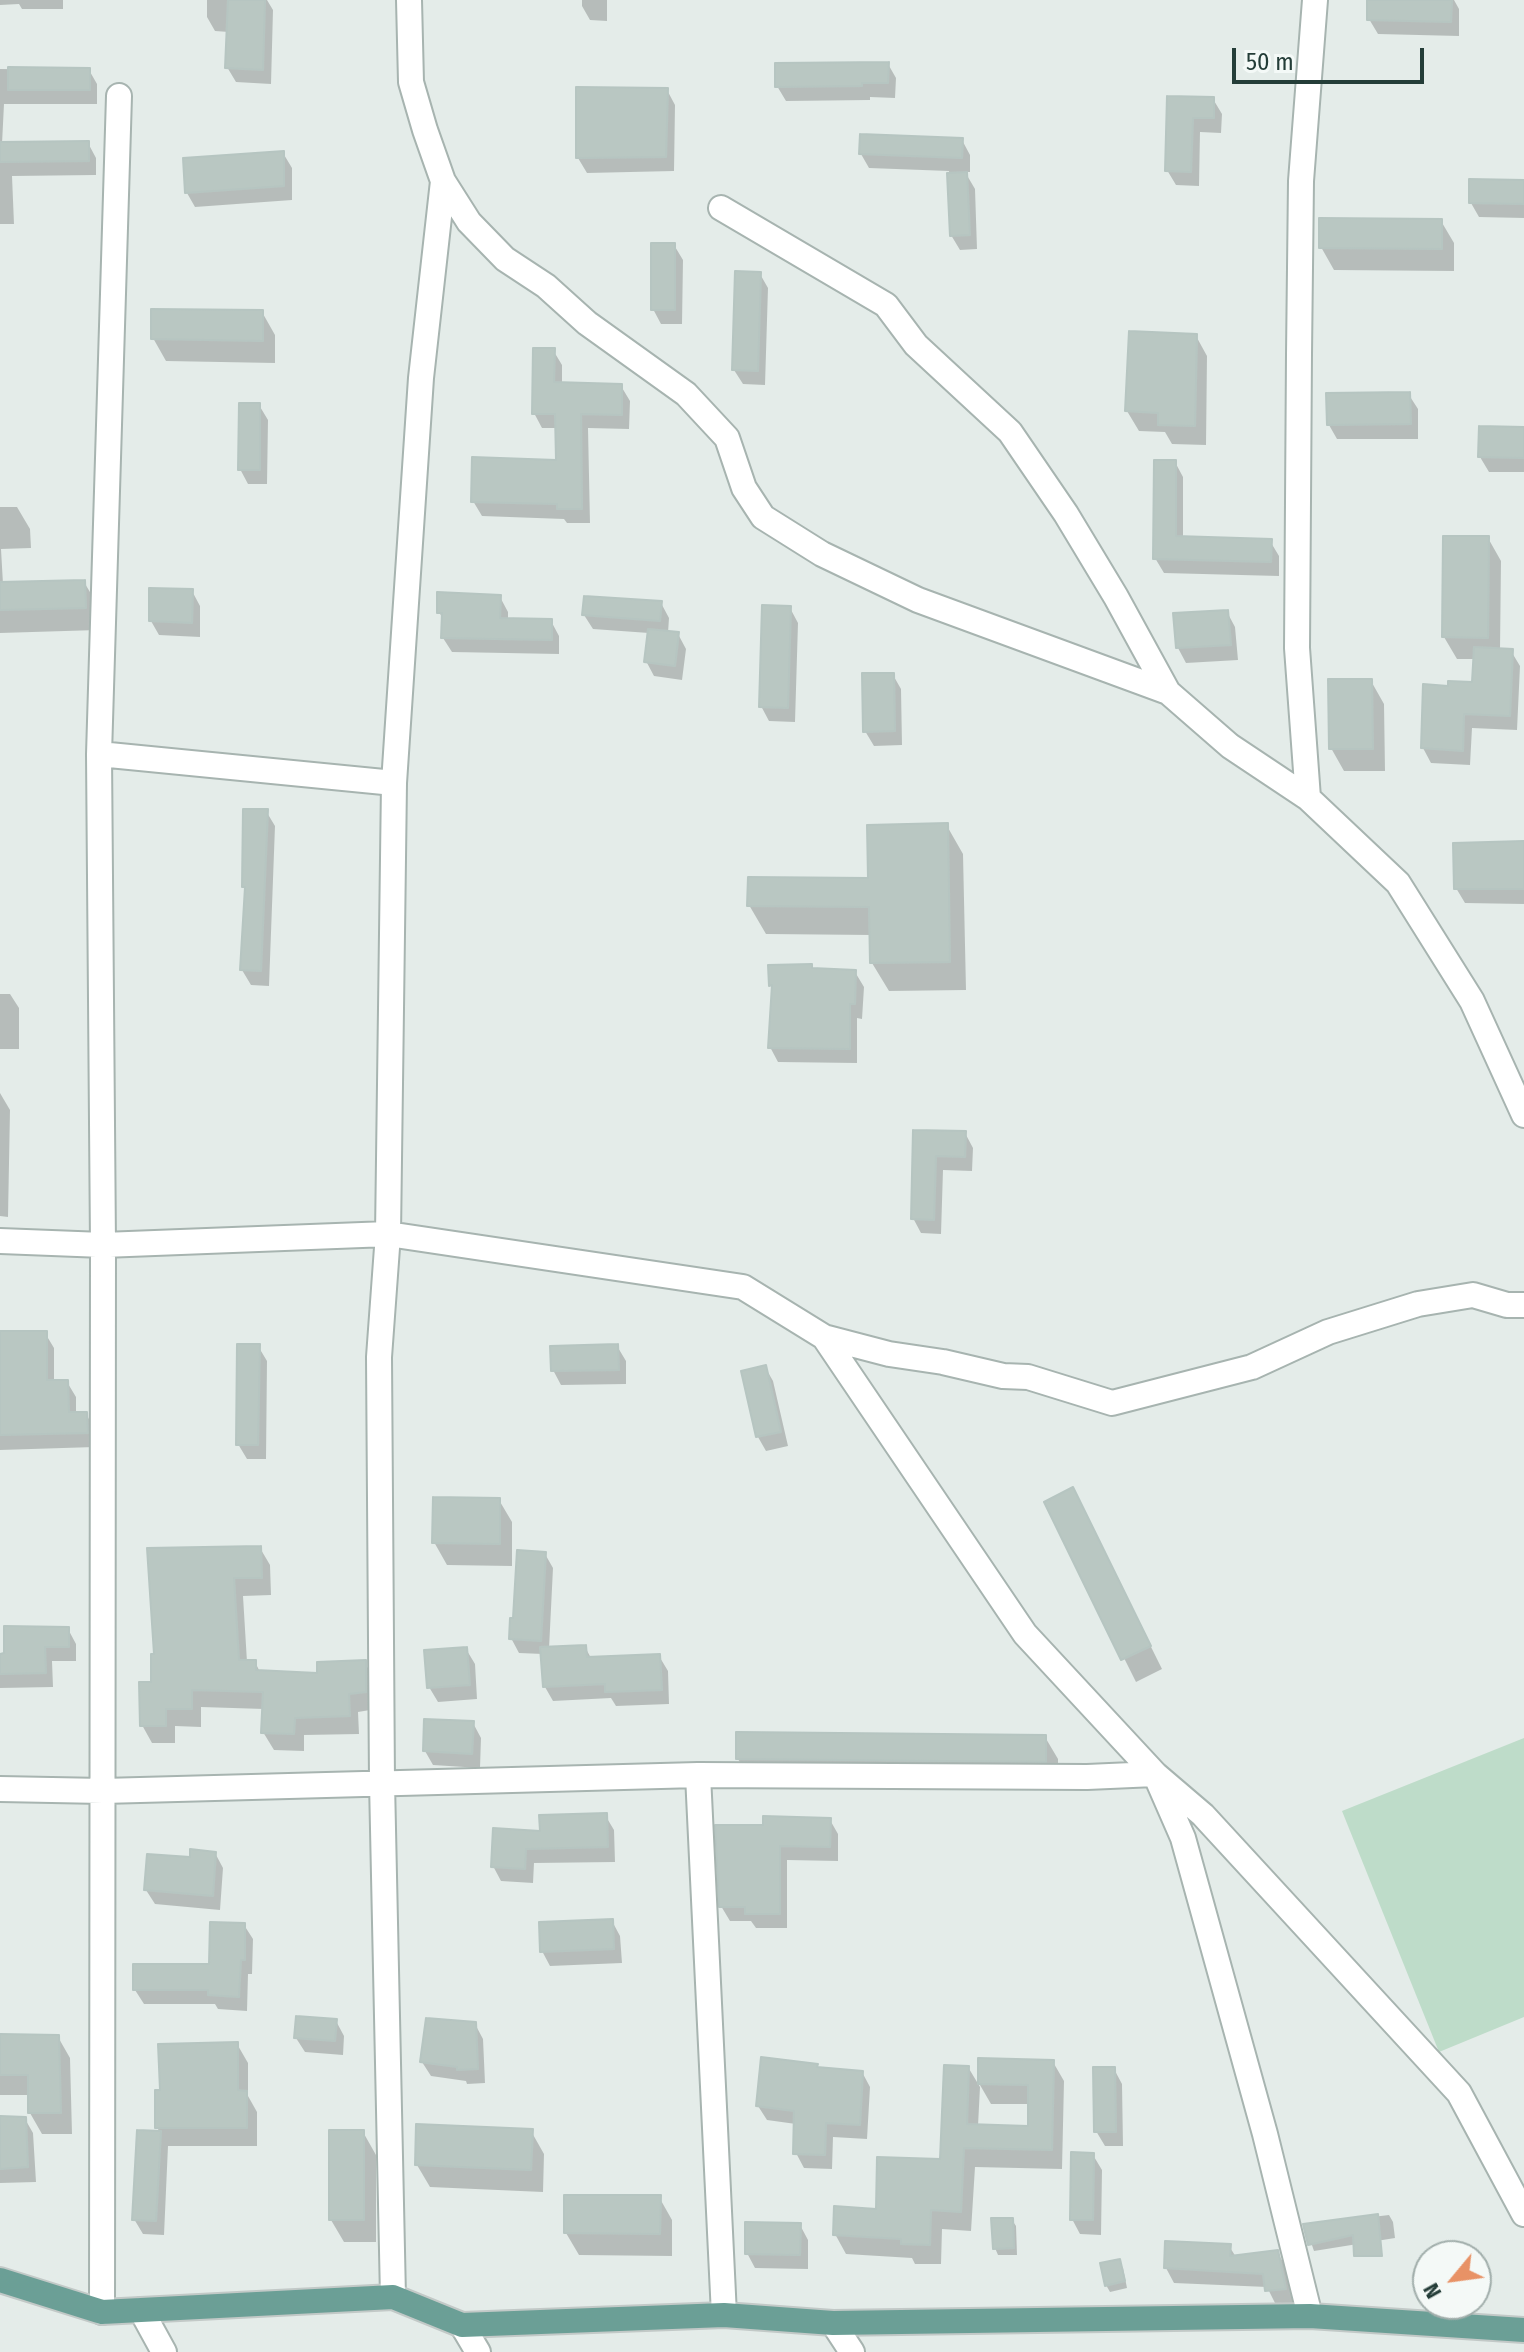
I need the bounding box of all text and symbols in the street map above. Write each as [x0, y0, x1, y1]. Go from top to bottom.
scale bar [1236, 32, 1428, 82]
text: 50 m [1246, 48, 1294, 76]
north arrow [1412, 2240, 1492, 2320]
text: N [1417, 2279, 1447, 2303]

